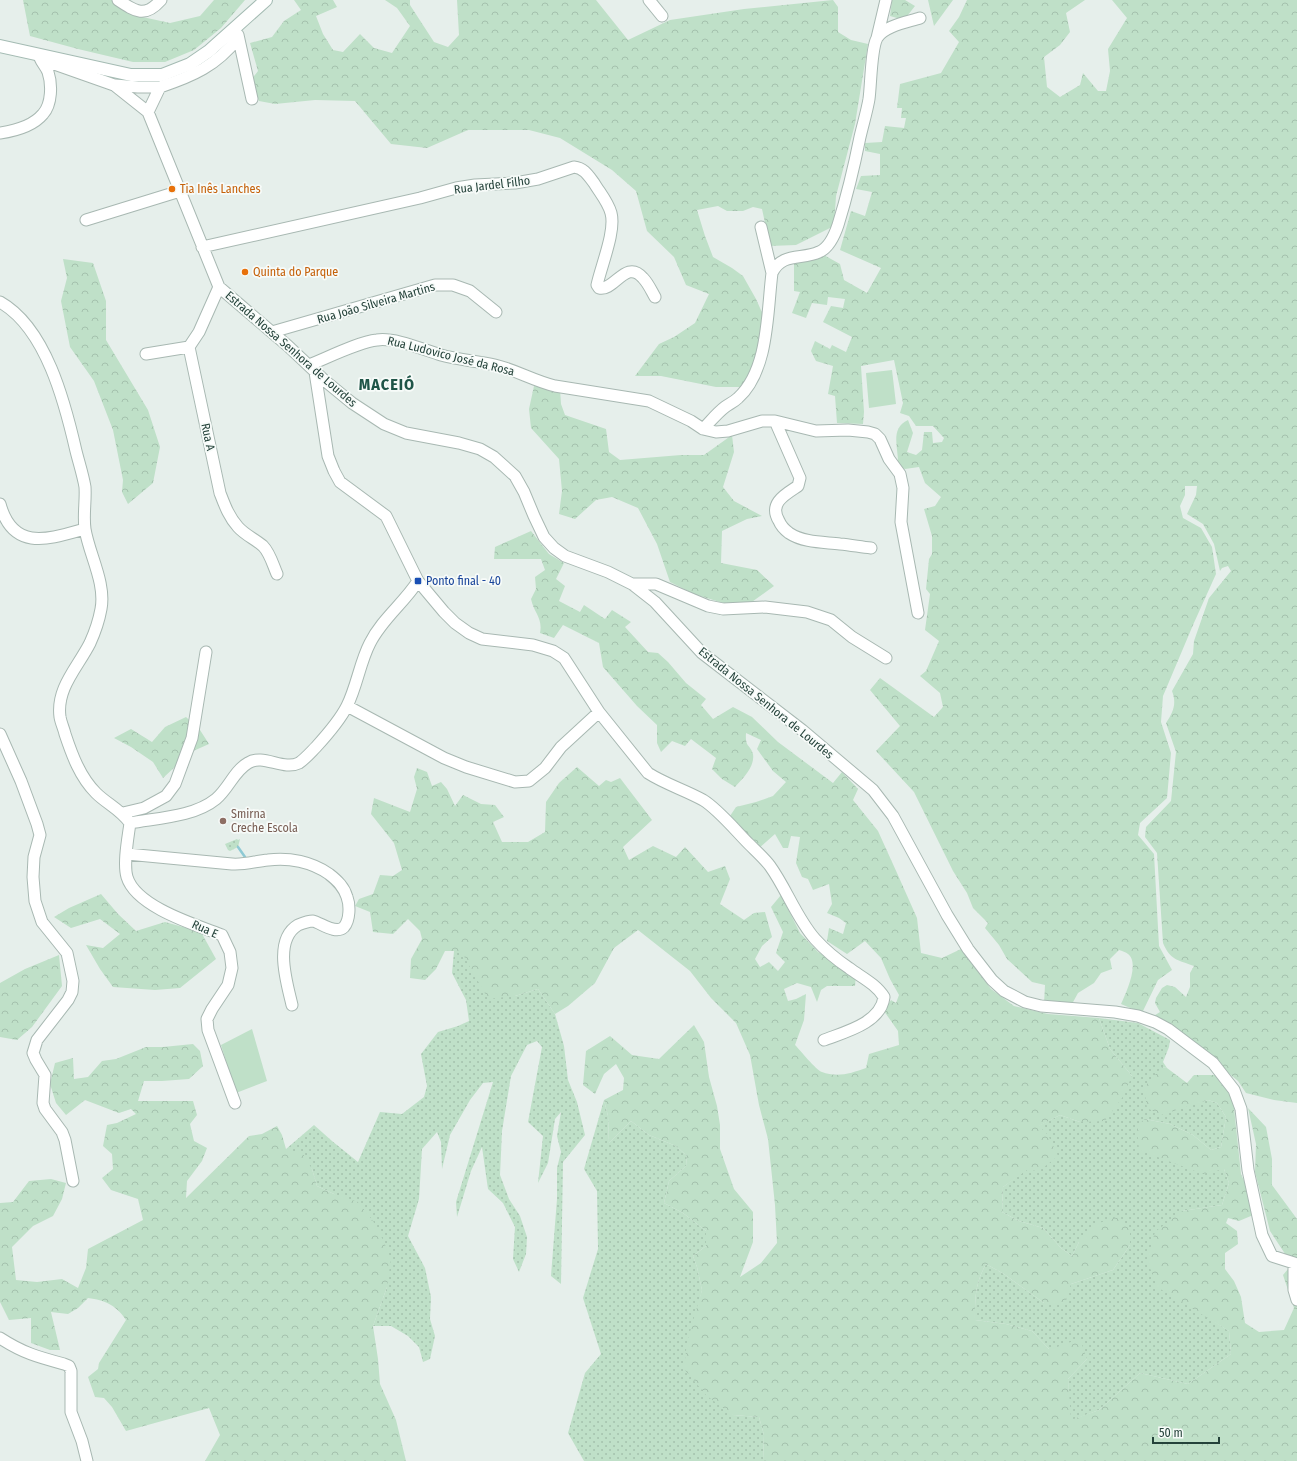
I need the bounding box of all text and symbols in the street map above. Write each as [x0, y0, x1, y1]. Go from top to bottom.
street label: Rua Jardel Filho [453, 173, 531, 197]
place label: Tia Inês Lanches [180, 182, 261, 196]
marker: Tia Inês Lanches [167, 184, 177, 194]
place label: Quinta do Parque [253, 265, 338, 279]
marker: Quinta do Parque [240, 267, 250, 277]
street label: Rua João Silveira Martins [316, 279, 436, 327]
street label: Estrada Nossa Senhora de Lourdes [223, 288, 359, 410]
street label: Rua Ludovico José da Rosa [386, 333, 516, 379]
district label: MACEIÓ [359, 375, 415, 394]
street label: Rua A [198, 422, 218, 453]
place label: Ponto final - 40 [426, 574, 501, 588]
marker: Ponto final - 40 [413, 576, 423, 586]
street label: Estrada Nossa Senhora de Lourdes [696, 644, 836, 762]
place label: Smirna Creche Escola [231, 807, 298, 835]
marker: Smirna Creche Escola [218, 816, 228, 826]
street label: Rua E [190, 917, 221, 941]
scale bar [1153, 1419, 1219, 1445]
text: 50 m [1159, 1426, 1183, 1440]

